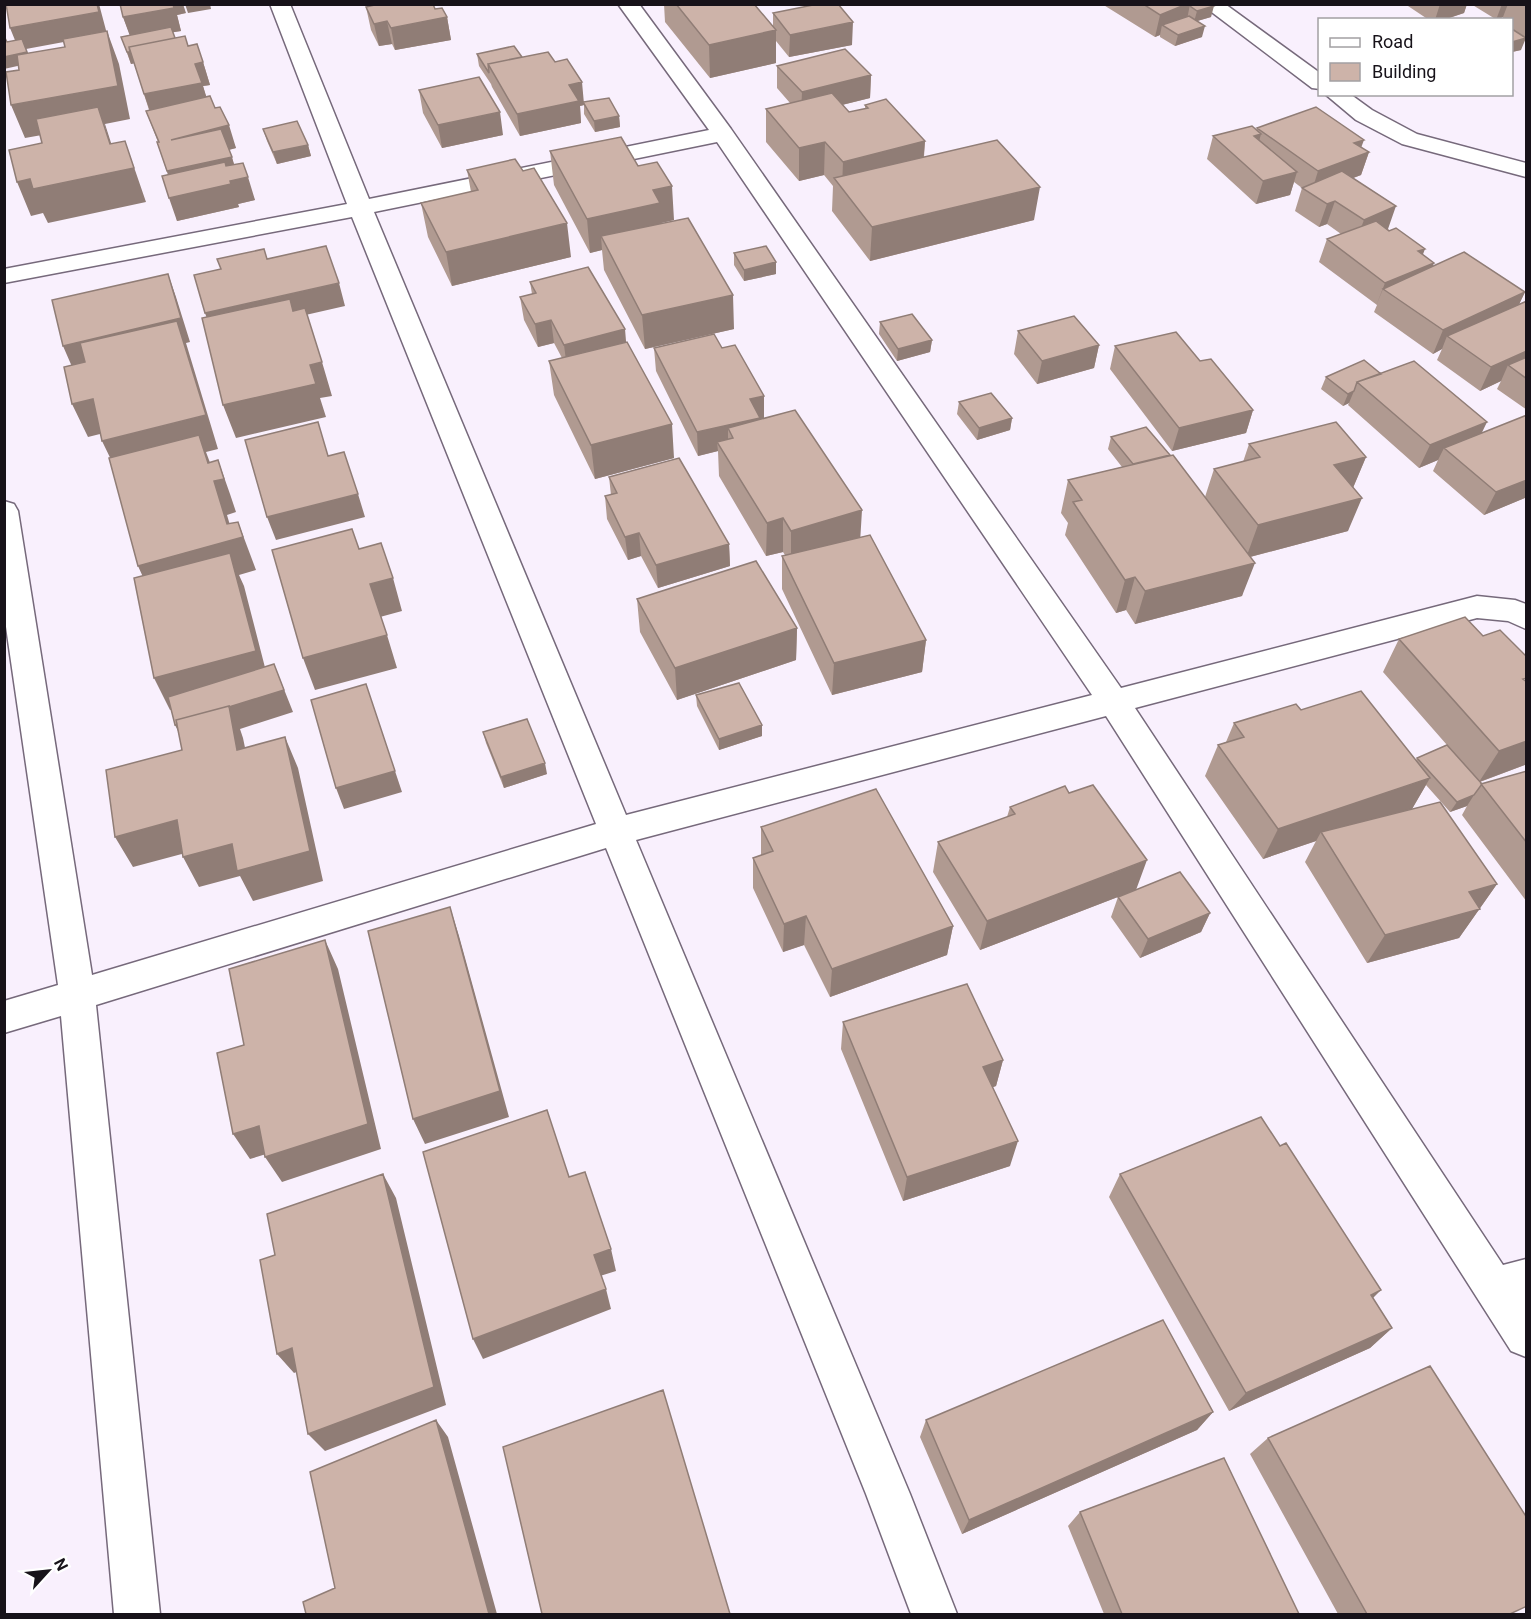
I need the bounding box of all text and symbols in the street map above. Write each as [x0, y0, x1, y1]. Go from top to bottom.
legend [1318, 18, 1513, 96]
text: Road [1372, 31, 1413, 52]
text: Building [1372, 61, 1436, 82]
north arrow [18, 1541, 78, 1601]
text: N [50, 1555, 72, 1574]

